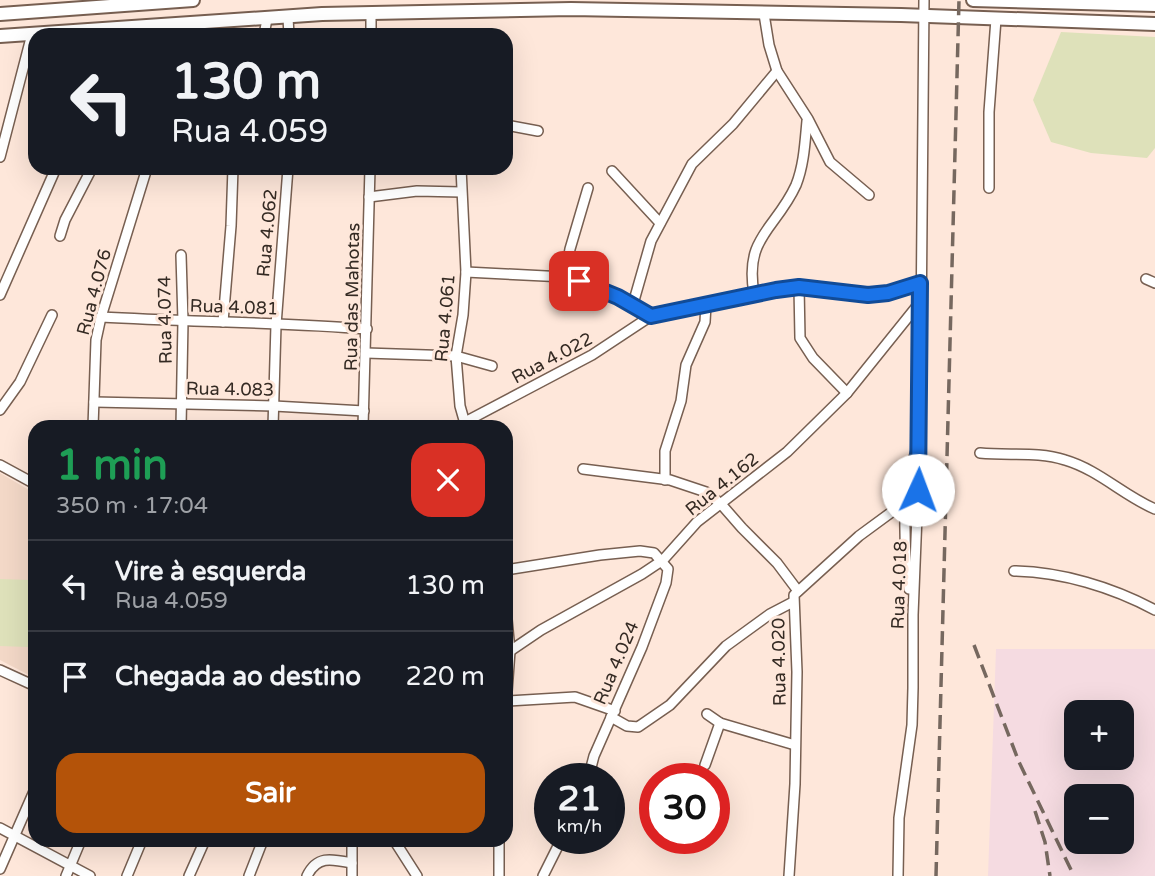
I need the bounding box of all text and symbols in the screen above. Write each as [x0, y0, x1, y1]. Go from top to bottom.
text: 130 m [171, 53, 321, 112]
icon: left [56, 56, 147, 147]
text: Rua 4.059 [171, 113, 328, 151]
street label: Rua 4.062 [252, 188, 282, 278]
street label: Rua das Mahotas [340, 223, 364, 371]
street label: Rua 4.076 [72, 246, 116, 338]
pin [549, 251, 609, 311]
icon: arrive [560, 262, 598, 300]
street label: Rua 4.061 [430, 273, 460, 363]
street label: Rua 4.074 [153, 276, 177, 364]
street label: Rua 4.081 [189, 294, 279, 320]
street label: Rua 4.022 [508, 328, 596, 388]
street label: Rua 4.083 [186, 377, 274, 401]
text: 1 min [56, 440, 168, 491]
button: close [411, 443, 485, 517]
street label: Rua 4.162 [681, 448, 763, 520]
position arrow [881, 453, 955, 527]
text: 350 m · 17:04 [56, 492, 208, 520]
street label: Rua 4.018 [886, 540, 912, 630]
text: Vire à esquerda [115, 556, 306, 587]
icon: left [56, 567, 94, 605]
text: 130 m [405, 570, 485, 601]
text: Rua 4.059 [115, 587, 228, 615]
street label: Rua 4.024 [589, 618, 643, 708]
street label: Rua 4.020 [767, 618, 791, 706]
icon: arrive [56, 658, 94, 696]
text: Chegada ao destino [115, 661, 361, 692]
text: 220 m [405, 661, 485, 692]
map controls [1064, 700, 1134, 854]
button: + [1064, 700, 1134, 770]
button: Sair [56, 753, 485, 833]
speed limit sign: 30 [639, 763, 730, 854]
text: 21 [558, 778, 601, 820]
button: − [1064, 784, 1134, 854]
text: km/h [557, 815, 602, 837]

